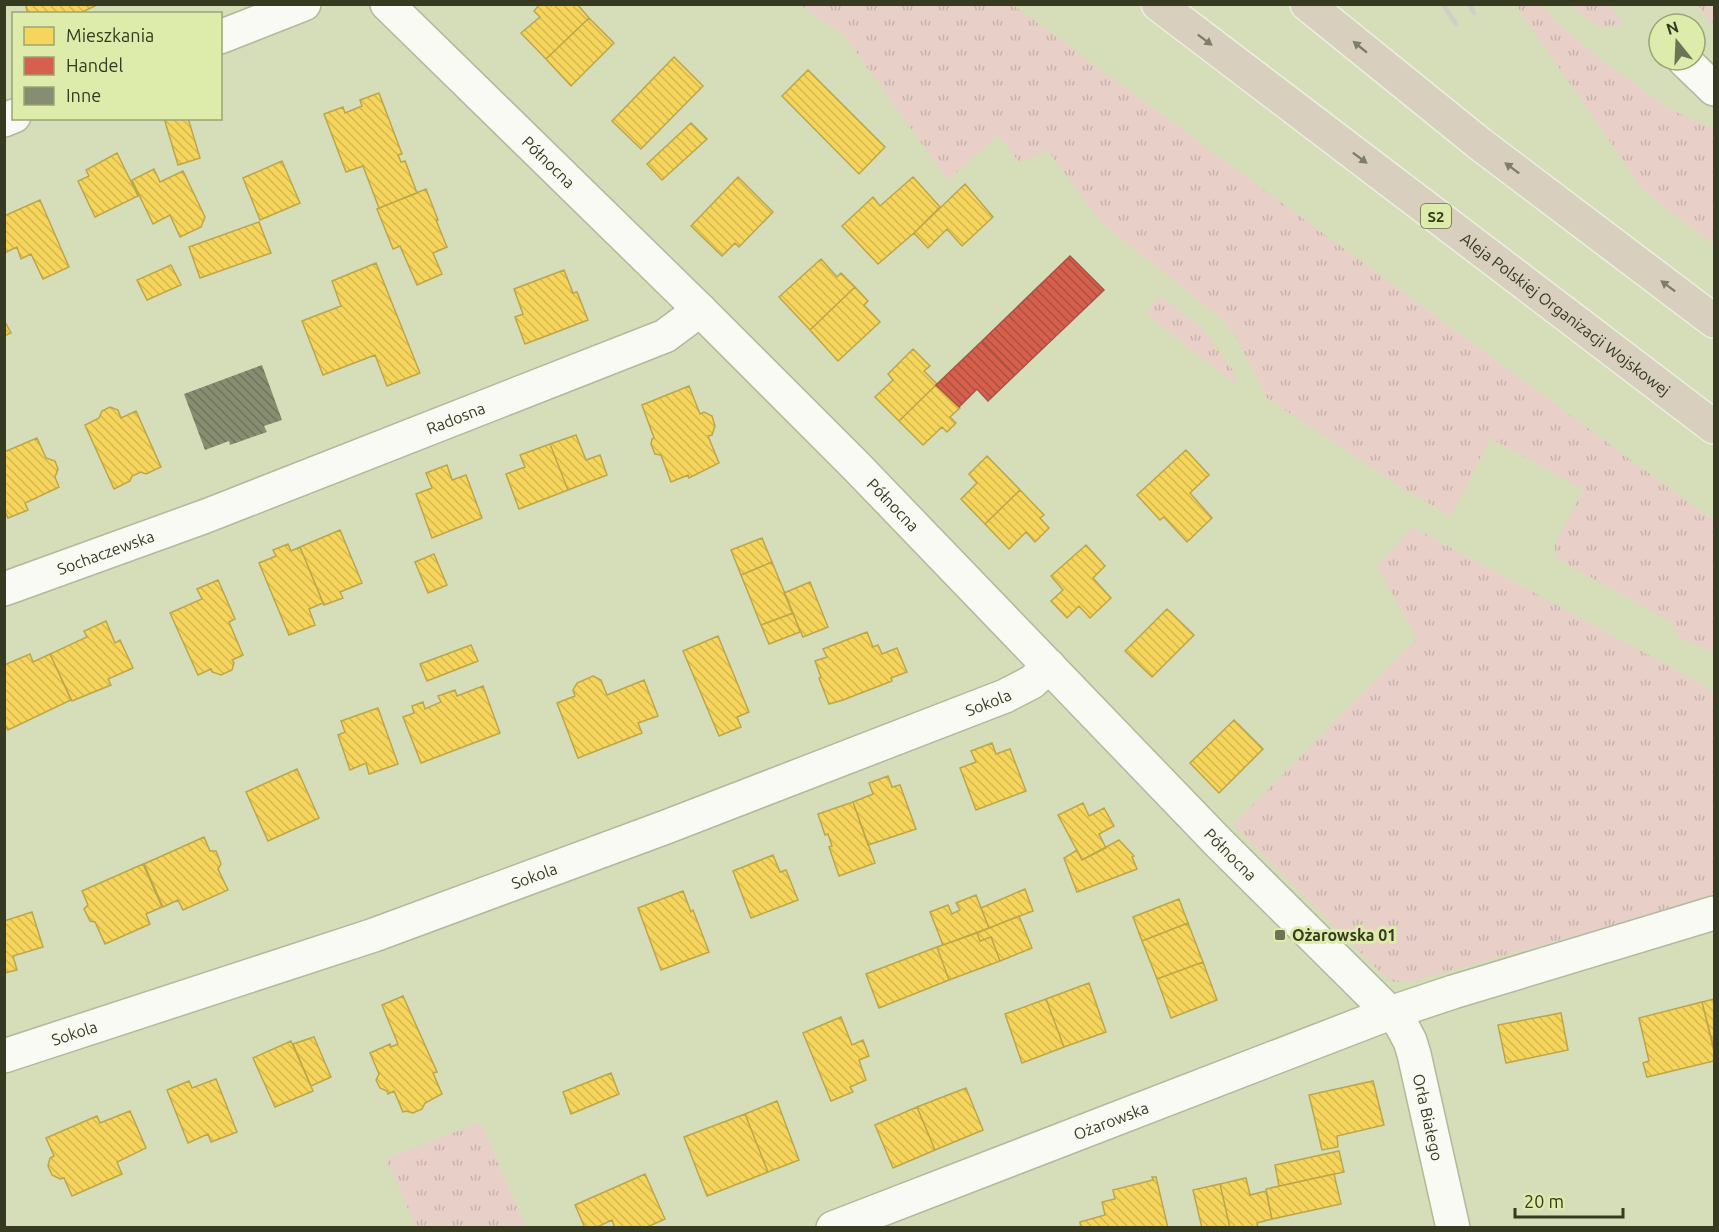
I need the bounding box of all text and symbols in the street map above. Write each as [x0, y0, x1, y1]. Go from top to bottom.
legend [12, 12, 222, 120]
north arrow [1647, 12, 1707, 72]
text: N [1664, 17, 1681, 38]
text: Mieszkania [66, 25, 154, 45]
one-way arrow [1197, 34, 1213, 46]
one-way arrow [1352, 42, 1367, 54]
text: Handel [66, 55, 124, 75]
text: Inne [66, 85, 101, 105]
street label: Północna [519, 132, 579, 192]
one-way arrow [1352, 152, 1368, 165]
one-way arrow [1505, 163, 1520, 175]
road number: S2 [1421, 204, 1451, 228]
street label: Aleja Polskiej Organizacji Wojskowej [1457, 229, 1674, 399]
one-way arrow [1660, 280, 1676, 292]
street label: Radosna [424, 399, 487, 438]
street label: Północna [864, 474, 923, 535]
street label: Sochaczewska [55, 527, 156, 578]
street label: Sokola [963, 685, 1014, 719]
street label: Północna [1201, 825, 1260, 884]
street label: Sokola [509, 859, 559, 892]
place label: Ożarowska 01 [1292, 926, 1396, 944]
marker: Ożarowska 01 [1273, 928, 1287, 942]
street label: Sokola [49, 1017, 100, 1049]
street label: Orła Białego [1410, 1072, 1447, 1162]
street label: Ożarowska [1071, 1098, 1151, 1143]
scale bar [1515, 1181, 1623, 1219]
text: 20 m [1524, 1191, 1564, 1211]

